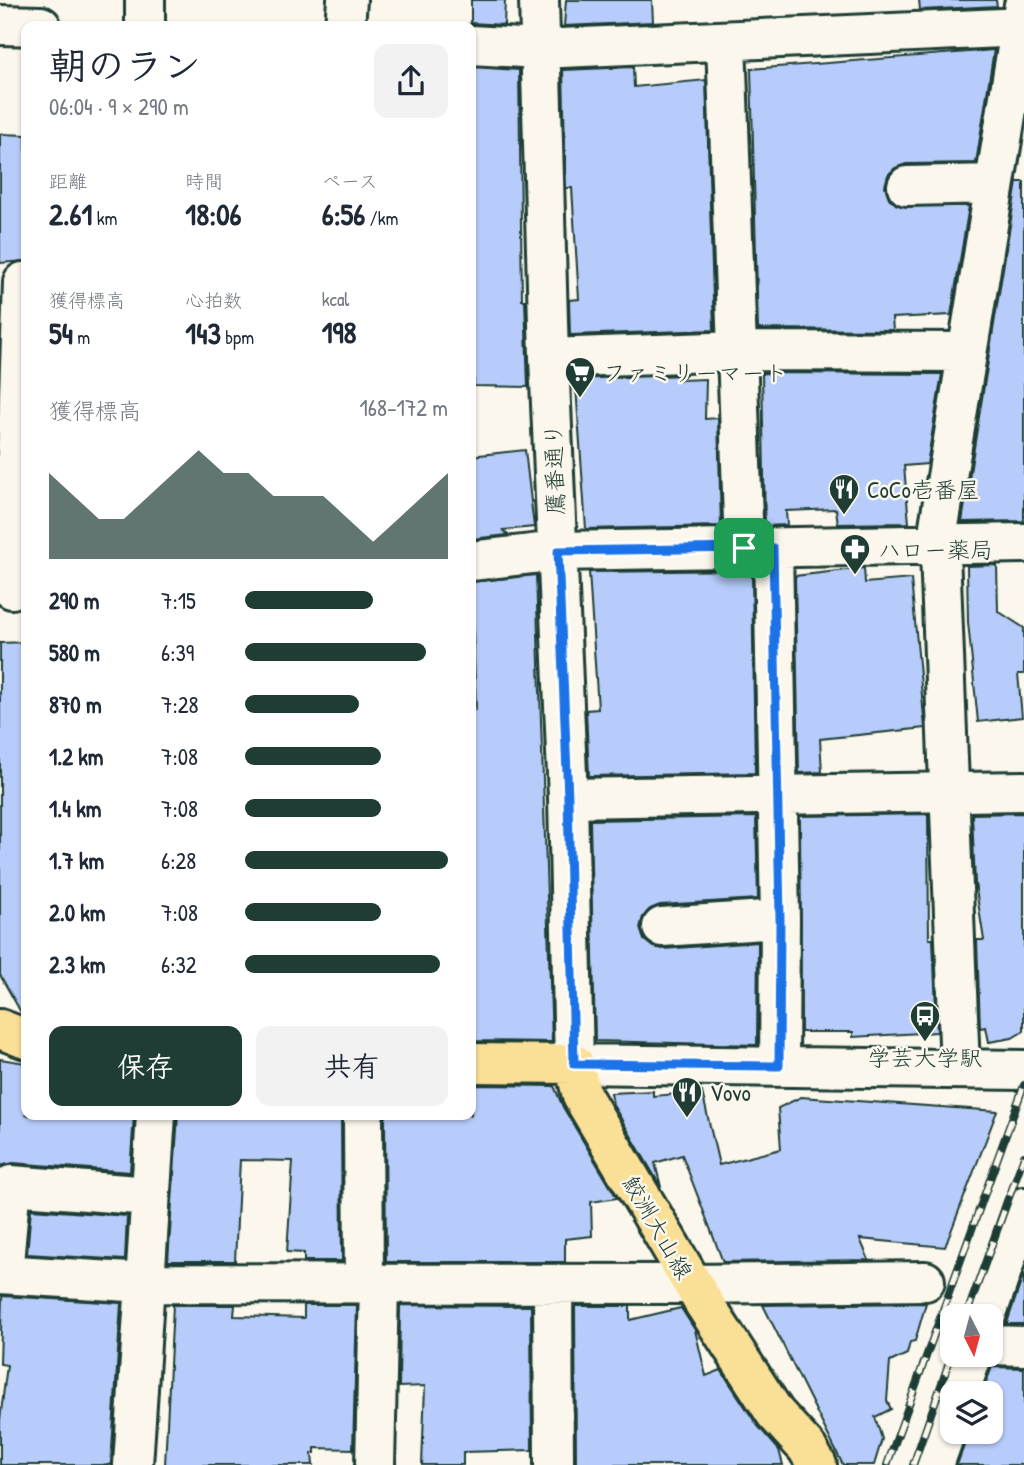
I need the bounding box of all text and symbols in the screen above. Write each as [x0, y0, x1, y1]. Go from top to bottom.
text: 朝のラン [49, 39, 201, 91]
button: share [374, 44, 448, 118]
text: 06:04 · 9 × 290 m [49, 91, 189, 122]
text: 距離 [49, 168, 87, 194]
text: 時間 [185, 168, 223, 194]
text: ペース [322, 168, 378, 194]
text: 2.61 [49, 194, 92, 234]
text: 18:06 [185, 194, 242, 234]
text: 6:56 [322, 194, 365, 234]
text: km [92, 205, 118, 231]
text: /km [365, 205, 398, 231]
text: kcal [322, 286, 349, 312]
text: 獲得標高 [49, 287, 125, 313]
text: 心拍数 [185, 287, 242, 313]
text: 198 [322, 312, 357, 352]
text: 54 [49, 313, 73, 353]
text: 143 [185, 313, 221, 353]
text: m [73, 324, 90, 350]
text: bpm [221, 324, 254, 350]
supermarket icon: ファミリーマート [563, 355, 597, 399]
place label: ファミリーマート [603, 357, 787, 388]
text: 168–172 m [359, 392, 448, 423]
text: 獲得標高 [49, 395, 141, 426]
street label: 鷹番通り [537, 422, 571, 516]
restaurant icon: CoCo壱番屋 [827, 472, 861, 516]
place label: CoCo壱番屋 [867, 474, 980, 505]
pin [714, 518, 774, 578]
icon: arrive [725, 529, 763, 567]
pharmacy icon: ハロー薬局 [838, 532, 872, 576]
place label: ハロー薬局 [878, 534, 993, 565]
text: 290 m [49, 585, 99, 616]
text: 7:15 [161, 585, 196, 616]
text: 580 m [49, 637, 100, 668]
text: 6:39 [161, 637, 194, 668]
text: 870 m [49, 689, 102, 720]
text: 7:28 [161, 689, 198, 720]
text: 1.2 km [49, 741, 104, 772]
text: 7:08 [161, 741, 198, 772]
text: 1.4 km [49, 793, 101, 824]
text: 7:08 [161, 793, 198, 824]
text: 1.7 km [49, 845, 104, 876]
text: 6:28 [161, 845, 196, 876]
text: 2.0 km [49, 897, 105, 928]
text: 7:08 [161, 897, 198, 928]
text: 2.3 km [49, 949, 105, 980]
text: 6:32 [161, 949, 197, 980]
bus stop icon: 学芸大学駅 [908, 999, 942, 1043]
button: 保存 [49, 1026, 242, 1106]
button: 共有 [256, 1026, 448, 1106]
place label: 学芸大学駅 [868, 1042, 983, 1073]
restaurant icon: Vovo [670, 1075, 704, 1119]
place label: Vovo [710, 1077, 751, 1108]
street label: 鮫洲大山線 [616, 1169, 700, 1285]
north arrow [940, 1304, 1003, 1367]
map controls [940, 1304, 1003, 1444]
button: layers [940, 1381, 1003, 1444]

